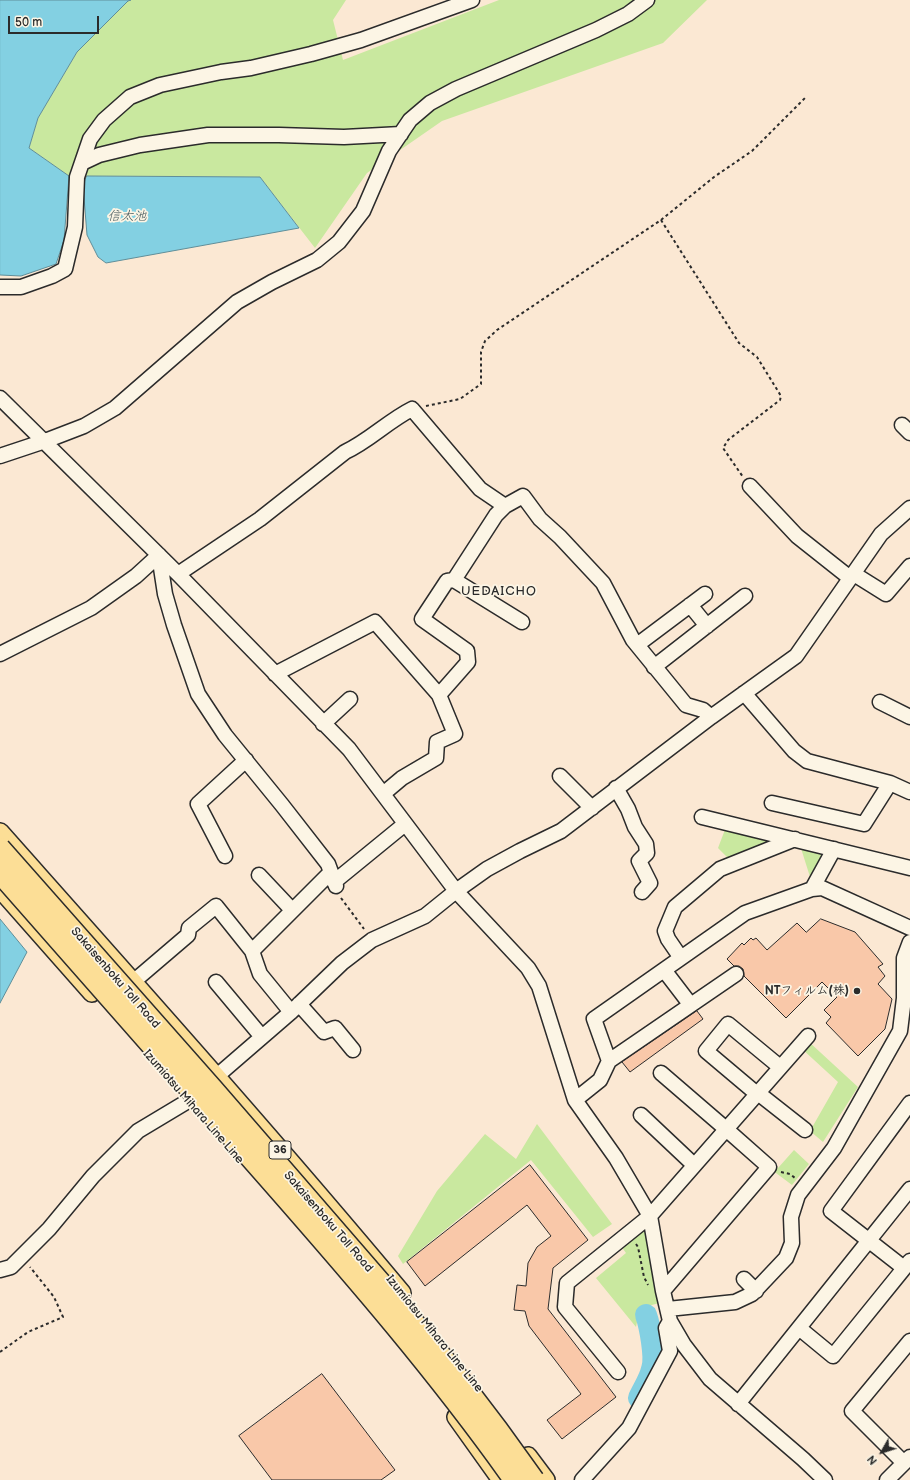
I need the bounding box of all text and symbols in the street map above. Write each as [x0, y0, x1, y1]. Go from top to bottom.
scale bar [10, 8, 101, 34]
text: 50 m [15, 15, 42, 30]
water label: 信太池 [108, 209, 146, 225]
district label: UEDAICHO [461, 584, 537, 600]
street label: Sakaisenboku Toll Road [67, 925, 163, 1031]
place label: NTフィルム(株) [765, 984, 849, 998]
marker: NTフィルム(株) [852, 986, 862, 996]
street label: Izumiotsu Mihara Line Line [140, 1047, 246, 1167]
road number: 36 [269, 1141, 291, 1159]
street label: Sakaisenboku Toll Road [280, 1169, 376, 1275]
street label: Izumiotsu Mihara Line Line [382, 1273, 486, 1395]
north arrow [862, 1432, 902, 1472]
text: N [865, 1453, 880, 1467]

